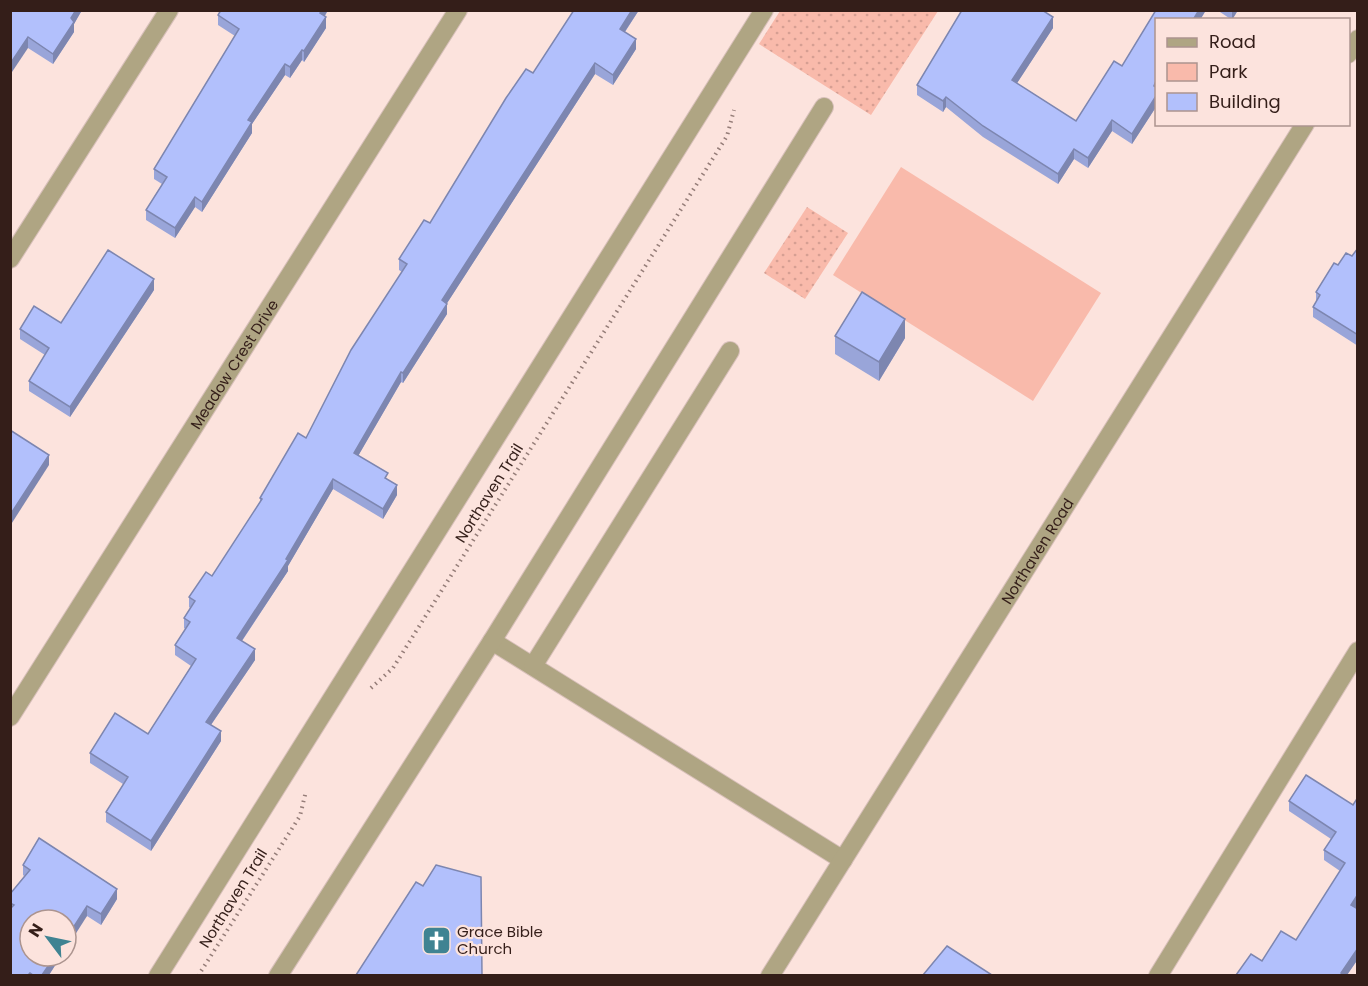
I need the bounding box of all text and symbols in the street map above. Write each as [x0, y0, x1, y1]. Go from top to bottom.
legend [1155, 18, 1350, 126]
text: Road [1209, 29, 1256, 54]
text: Park [1209, 59, 1248, 84]
text: Building [1209, 89, 1281, 114]
street label: Meadow Crest Drive [185, 295, 283, 433]
street label: Northaven Trail [450, 439, 528, 547]
street label: Northaven Road [996, 494, 1078, 608]
street label: Northaven Trail [194, 844, 272, 952]
north arrow [18, 908, 78, 968]
text: N [23, 919, 49, 942]
place label: Grace Bible Church [457, 921, 543, 959]
church icon: Grace Bible Church [420, 924, 452, 956]

